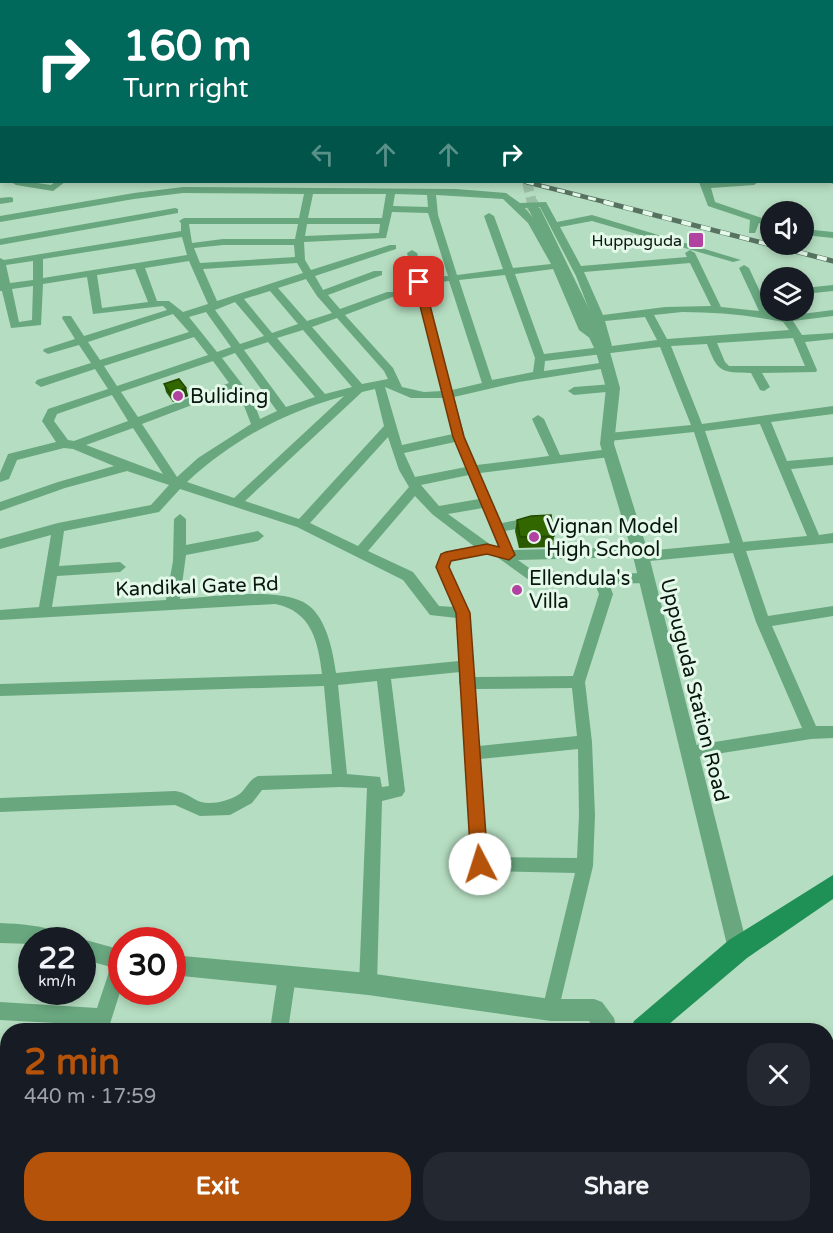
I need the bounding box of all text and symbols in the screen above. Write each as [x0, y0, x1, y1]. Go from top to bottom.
text: 160 m [123, 21, 252, 72]
icon: right [24, 24, 102, 102]
text: Turn right [123, 72, 249, 105]
icon: left [306, 138, 339, 171]
icon: ahead [369, 138, 402, 171]
icon: ahead [432, 138, 465, 171]
icon: right [495, 138, 528, 171]
map controls [760, 201, 814, 321]
button: sound [760, 201, 814, 255]
place label: Huppuguda [592, 231, 682, 251]
marker: Huppuguda [687, 231, 705, 249]
pin [393, 256, 444, 307]
icon: arrive [402, 265, 435, 298]
button: layers [760, 267, 814, 321]
place label: Buliding [190, 385, 268, 409]
marker: Buliding [171, 389, 185, 403]
place label: Vignan Model High School [546, 515, 678, 562]
marker: Vignan Model High School [527, 530, 541, 544]
place label: Ellendula's Villa [529, 567, 630, 614]
street label: Kandikal Gate Rd [115, 572, 279, 602]
street label: Uppuguda Station Road [655, 576, 733, 804]
marker: Ellendula's Villa [510, 583, 524, 597]
position arrow [448, 832, 512, 896]
speed limit sign: 30 [108, 927, 186, 1005]
text: 22 [38, 940, 76, 977]
text: km/h [38, 972, 76, 990]
text: 2 min [24, 1041, 120, 1084]
button: close [747, 1043, 810, 1106]
text: 440 m · 17:59 [24, 1085, 156, 1109]
button: Exit [24, 1152, 411, 1221]
button: Share [423, 1152, 810, 1221]

